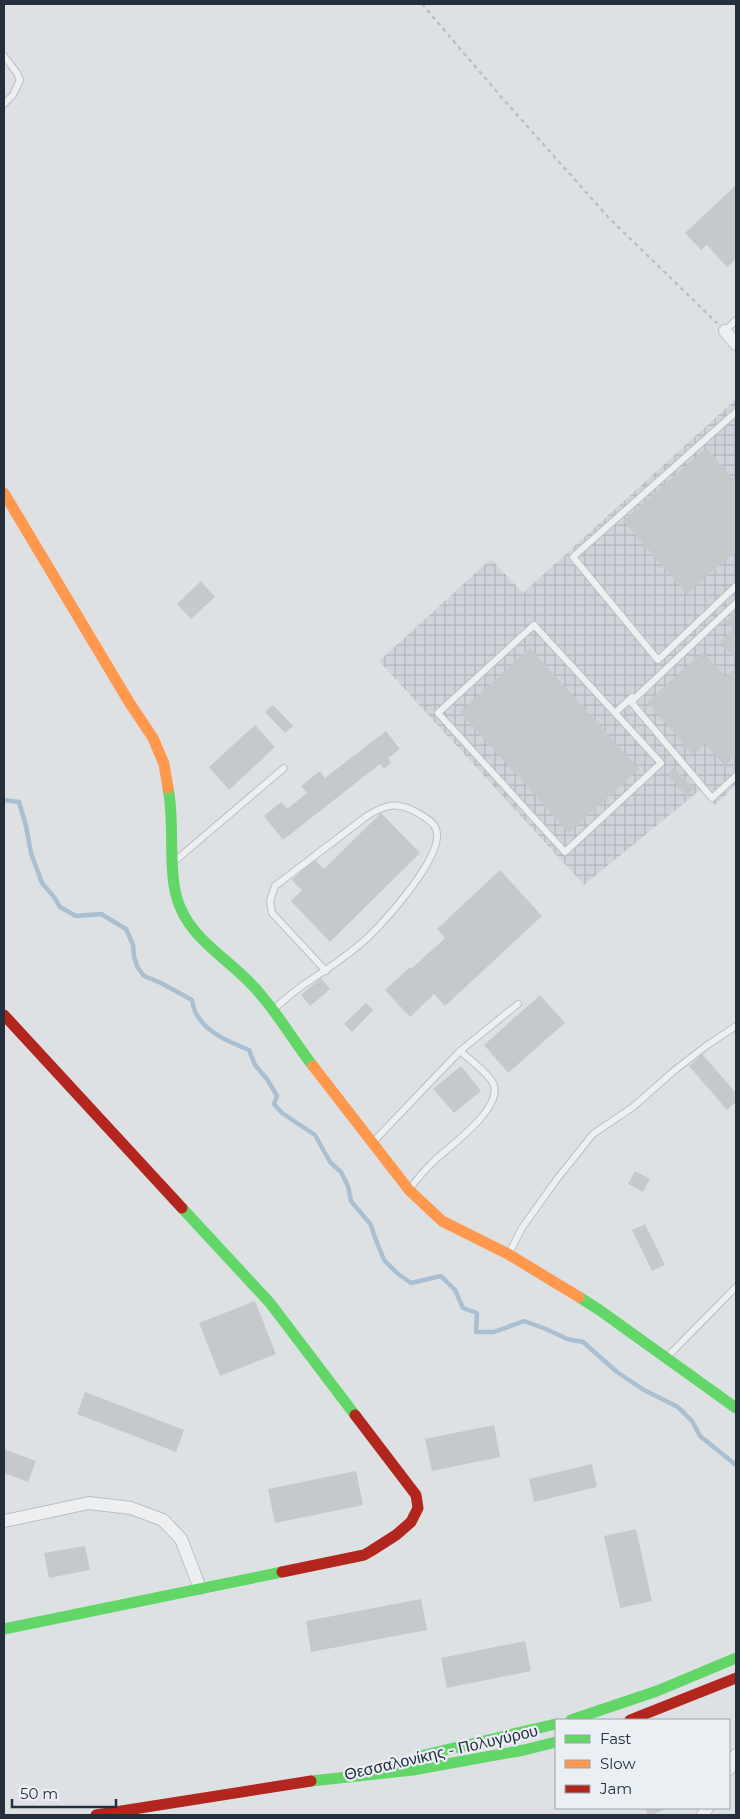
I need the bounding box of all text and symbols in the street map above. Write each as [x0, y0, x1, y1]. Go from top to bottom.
legend [555, 1719, 730, 1809]
street label: Θεσσαλονίκης - Πολυγύρου [342, 1721, 540, 1784]
text: Fast [600, 1729, 631, 1748]
text: Slow [600, 1754, 636, 1773]
scale bar [12, 1776, 116, 1808]
text: Jam [599, 1779, 632, 1798]
text: 50 m [20, 1784, 58, 1803]

